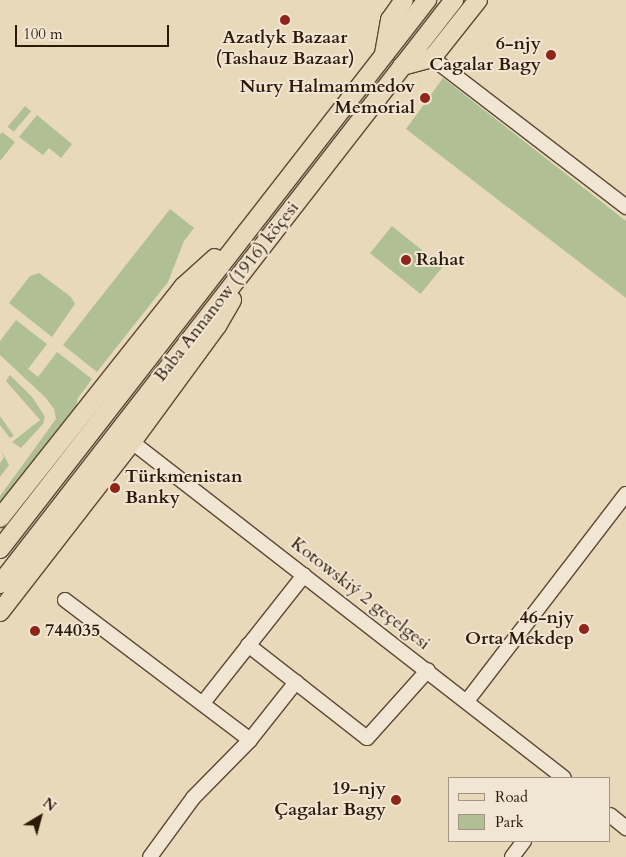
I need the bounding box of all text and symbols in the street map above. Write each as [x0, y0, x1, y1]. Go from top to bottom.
marker: Azatlyk Bazaar (Tashauz Bazaar) [279, 14, 291, 26]
scale bar [18, 15, 171, 47]
text: 100 m [23, 24, 63, 44]
place label: Azatlyk Bazaar (Tashauz Bazaar) [215, 28, 355, 70]
place label: 6-njy Cagalar Bagy [429, 34, 541, 76]
marker: 6-njy Cagalar Bagy [545, 49, 557, 61]
place label: Nury Halmammedov Memorial [240, 77, 415, 120]
marker: Nury Halmammedov Memorial [419, 92, 431, 104]
street label: Baba Annanow (1916) köçesi [150, 198, 304, 386]
place label: Rahat [416, 249, 465, 271]
marker: Rahat [400, 254, 412, 266]
place label: Türkmenistan Banky [125, 467, 243, 509]
marker: Türkmenistan Banky [109, 482, 121, 494]
street label: Kotowskiý 2 geçelgesi [286, 533, 434, 655]
place label: 46-njy Orta Mekdep [465, 608, 574, 650]
place label: 744035 [45, 620, 100, 642]
marker: 46-njy Orta Mekdep [578, 623, 590, 635]
marker: 744035 [29, 625, 41, 637]
legend [448, 777, 611, 842]
place label: 19-njy Çagalar Bagy [274, 779, 386, 822]
text: Road [495, 787, 528, 807]
north arrow [15, 792, 65, 842]
text: N [39, 793, 60, 816]
marker: 19-njy Çagalar Bagy [390, 794, 402, 806]
text: Park [495, 812, 524, 832]

